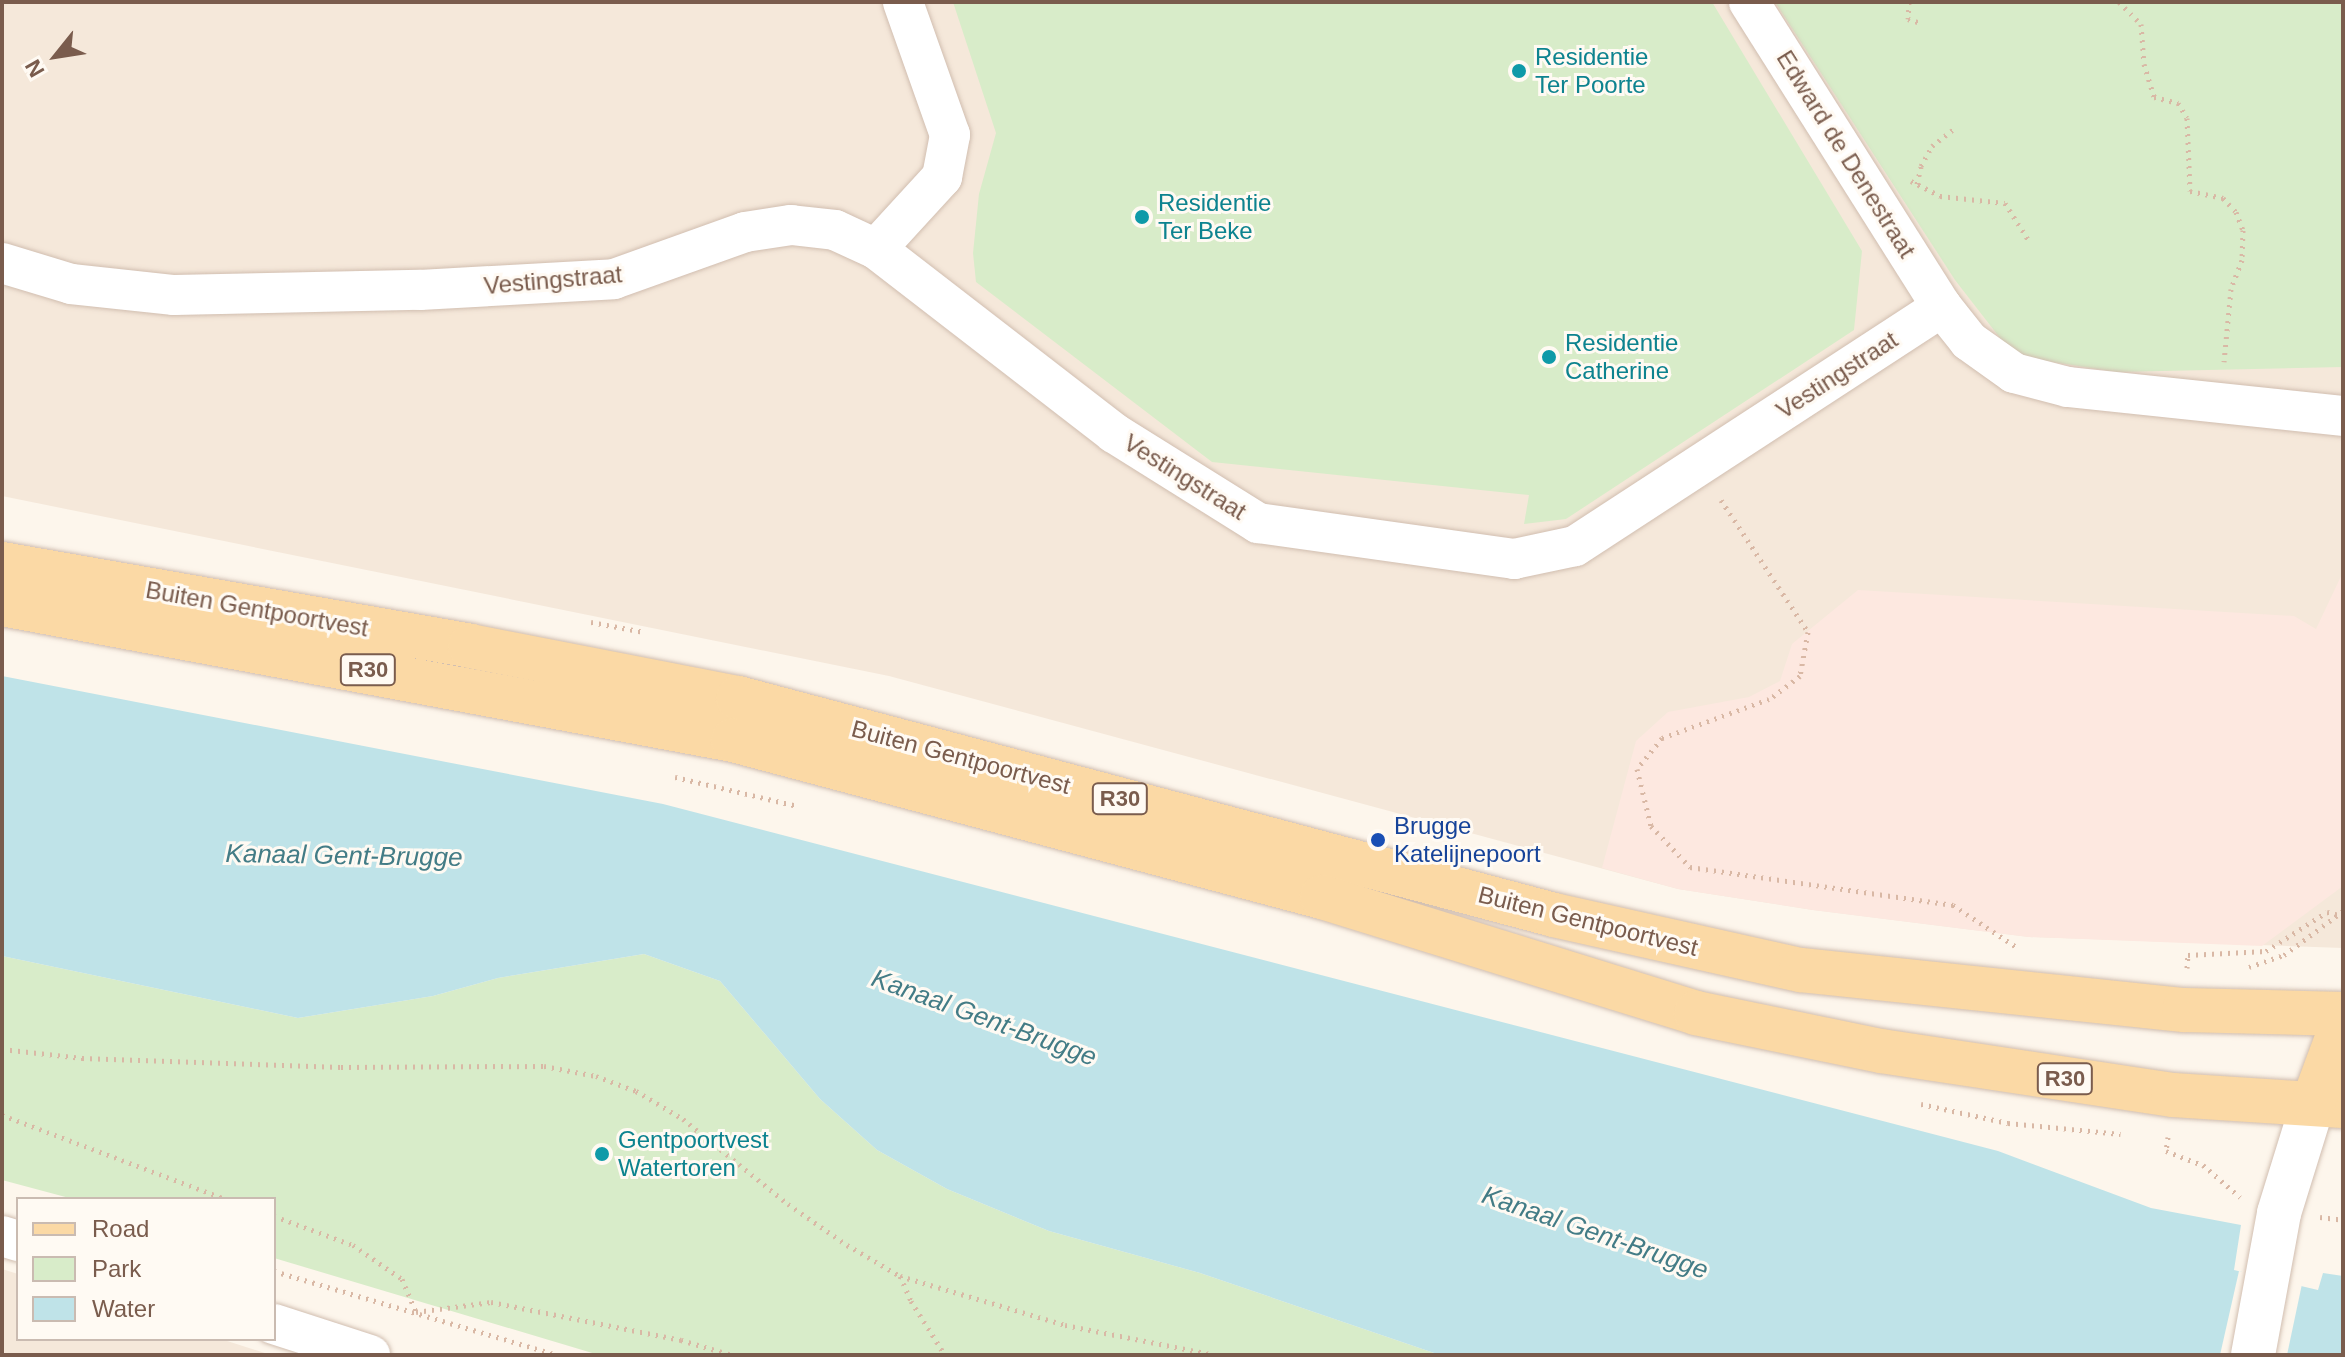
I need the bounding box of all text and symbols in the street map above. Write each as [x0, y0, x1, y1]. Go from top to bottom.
north arrow [16, 16, 96, 96]
place label: Residentie Ter Poorte [1535, 43, 1648, 99]
street label: Edward de Denestraat [1771, 45, 1921, 263]
text: N [20, 55, 50, 81]
marker: Residentie Ter Poorte [1510, 62, 1528, 80]
place label: Residentie Ter Beke [1158, 189, 1271, 245]
marker: Residentie Ter Beke [1133, 208, 1151, 226]
street label: Vestingstraat [483, 260, 623, 300]
street label: Vestingstraat [1771, 325, 1903, 425]
place label: Residentie Catherine [1565, 329, 1678, 385]
marker: Residentie Catherine [1540, 348, 1558, 366]
street label: Vestingstraat [1119, 428, 1251, 526]
street label: Buiten Gentpoortvest [143, 575, 371, 643]
road number: R30 [338, 652, 398, 688]
street label: Buiten Gentpoortvest [848, 714, 1074, 800]
road number: R30 [1090, 781, 1150, 817]
place label: Brugge Katelijnepoort [1394, 812, 1541, 868]
marker: Brugge Katelijnepoort [1369, 831, 1387, 849]
water label: Kanaal Gent-Brugge [225, 838, 463, 874]
street label: Buiten Gentpoortvest [1475, 880, 1701, 962]
water label: Kanaal Gent-Brugge [867, 963, 1101, 1073]
road number: R30 [2035, 1061, 2095, 1097]
place label: Gentpoortvest Watertoren [618, 1126, 769, 1182]
marker: Gentpoortvest Watertoren [593, 1145, 611, 1163]
water label: Kanaal Gent-Brugge [1478, 1180, 1712, 1286]
legend [16, 1197, 276, 1341]
text: Road [92, 1215, 149, 1242]
text: Park [92, 1255, 141, 1282]
text: Water [92, 1295, 155, 1322]

